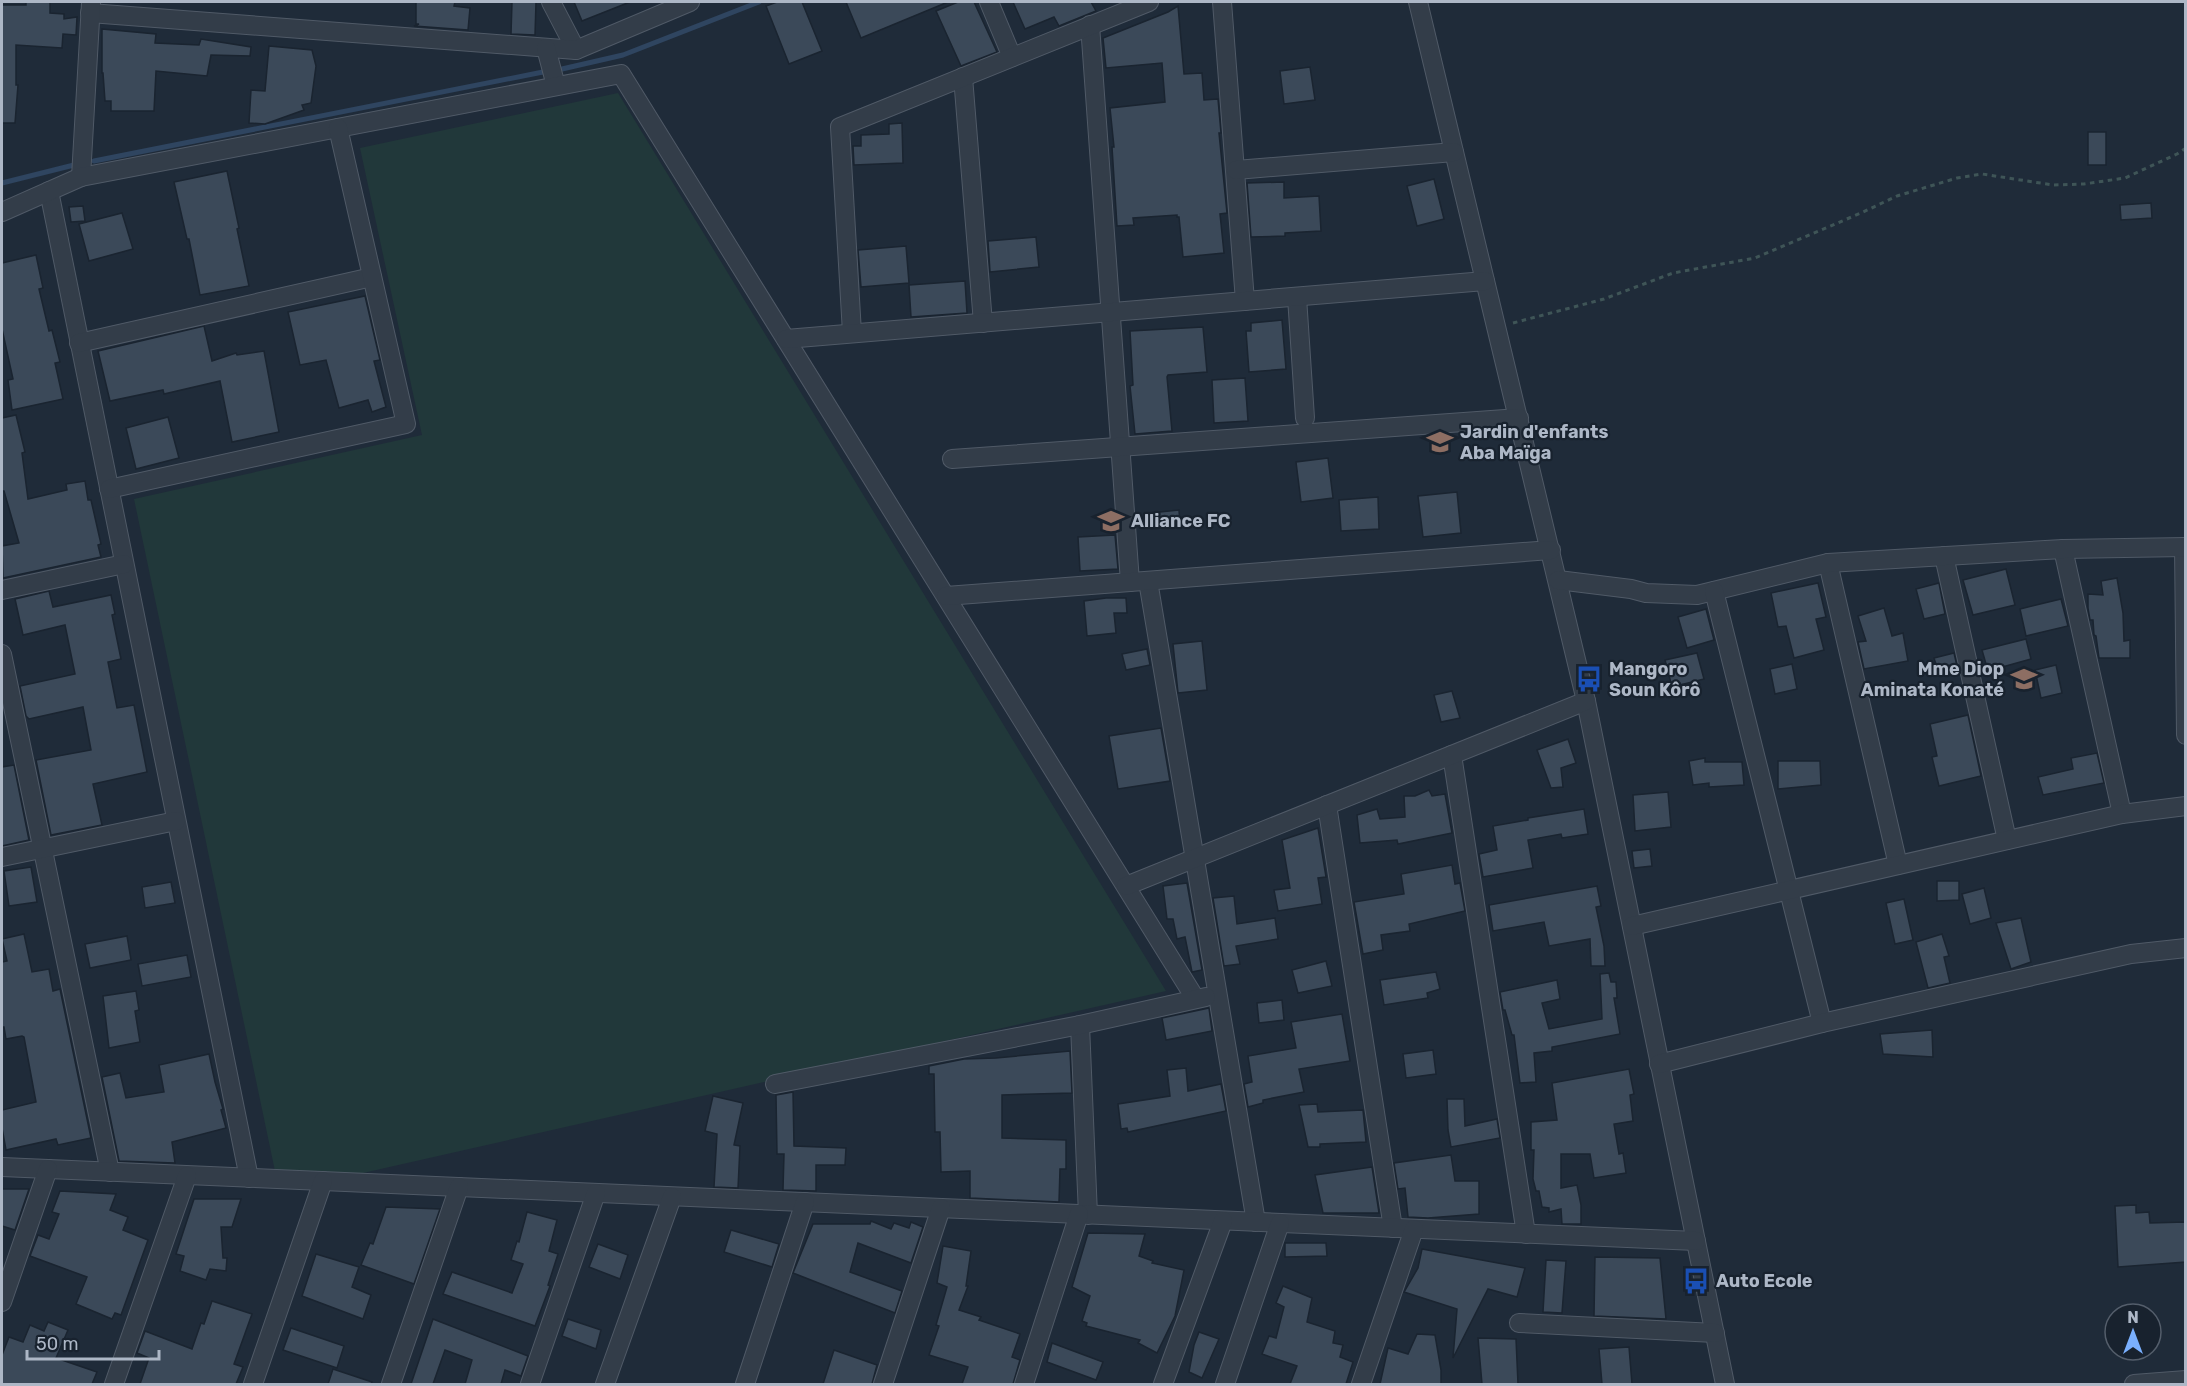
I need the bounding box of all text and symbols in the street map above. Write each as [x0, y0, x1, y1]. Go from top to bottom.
place label: Jardin d'enfants Aba Maïga [1460, 421, 1608, 464]
school or university icon: Jardin d'enfants Aba Maïga [1425, 427, 1455, 457]
school or university icon: Alliance FC [1096, 506, 1126, 536]
place label: Alliance FC [1131, 510, 1231, 532]
place label: Mangoro Soun Kôrô [1609, 658, 1700, 701]
place label: Mme Diop Aminata Konaté [1861, 658, 2004, 701]
bus stop icon: Mangoro Soun Kôrô [1574, 664, 1604, 694]
school or university icon: Mme Diop Aminata Konaté [2009, 664, 2039, 694]
bus stop icon: Auto Ecole [1681, 1266, 1711, 1296]
place label: Auto Ecole [1716, 1270, 1813, 1292]
north arrow [2103, 1302, 2163, 1362]
text: N [2127, 1308, 2139, 1327]
scale bar [27, 1323, 159, 1361]
text: 50 m [36, 1333, 79, 1355]

